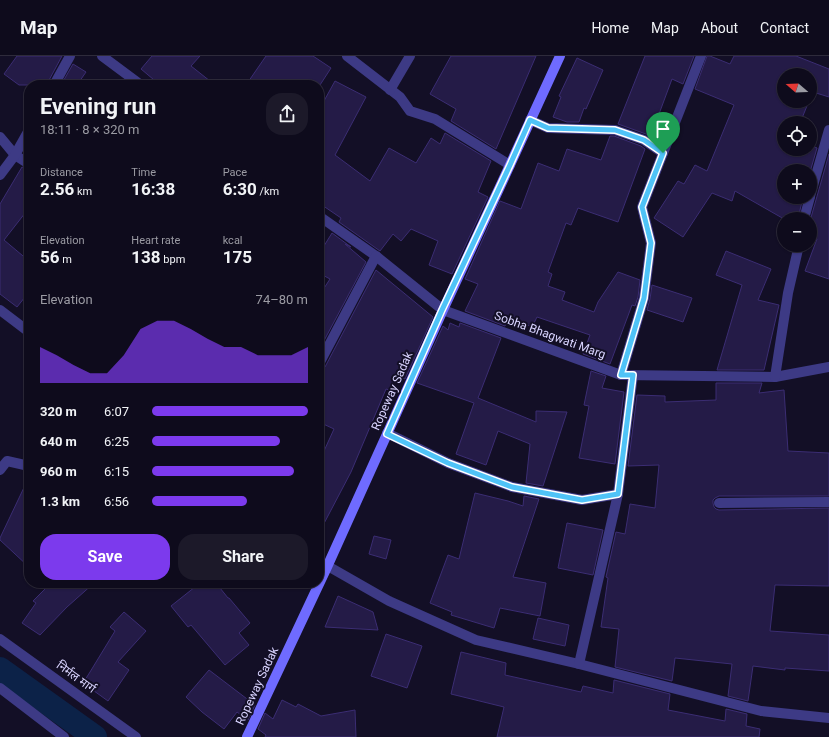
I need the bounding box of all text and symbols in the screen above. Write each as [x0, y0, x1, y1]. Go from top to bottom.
text: Map [20, 16, 58, 39]
text: Home [591, 20, 629, 36]
text: Map [651, 20, 679, 36]
text: About [701, 20, 738, 36]
text: Contact [760, 20, 809, 36]
north arrow [777, 68, 817, 108]
map controls [777, 68, 817, 252]
button: share [266, 93, 308, 135]
text: Evening run [40, 94, 156, 119]
pin [646, 112, 680, 153]
button: locate [777, 116, 817, 156]
icon: arrive [652, 118, 674, 140]
text: 18:11 · 8 × 320 m [40, 122, 139, 137]
button: + [777, 164, 817, 204]
text: Distance [40, 166, 83, 179]
text: Time [131, 166, 156, 179]
text: Pace [223, 166, 247, 179]
text: 2.56 [40, 179, 74, 199]
text: 16:38 [131, 179, 175, 199]
text: 6:30 [223, 179, 257, 199]
text: km [74, 185, 92, 198]
text: /km [257, 185, 279, 198]
button: − [777, 212, 817, 252]
text: Elevation [40, 234, 85, 247]
text: Heart rate [131, 234, 180, 247]
text: kcal [223, 234, 243, 247]
text: 56 [40, 247, 60, 267]
text: 138 [131, 247, 161, 267]
text: 175 [223, 247, 252, 267]
text: m [60, 253, 72, 266]
text: bpm [161, 253, 185, 266]
text: Elevation [40, 292, 93, 307]
text: 74–80 m [256, 292, 308, 307]
street label: Sobha Bhagwati Marg [493, 308, 607, 362]
street label: Ropeway Sadak [368, 349, 416, 432]
text: 320 m [40, 404, 77, 419]
text: 6:07 [104, 404, 129, 419]
text: 640 m [40, 434, 77, 449]
text: 6:25 [104, 434, 129, 449]
text: 960 m [40, 464, 77, 479]
text: 6:15 [104, 464, 129, 479]
text: 1.3 km [40, 494, 80, 509]
text: 6:56 [104, 494, 129, 509]
button: Save [40, 534, 170, 580]
button: Share [178, 534, 308, 580]
street label: Ropeway Sadak [233, 644, 282, 727]
street label: निर्मल मार्ग [54, 657, 100, 697]

